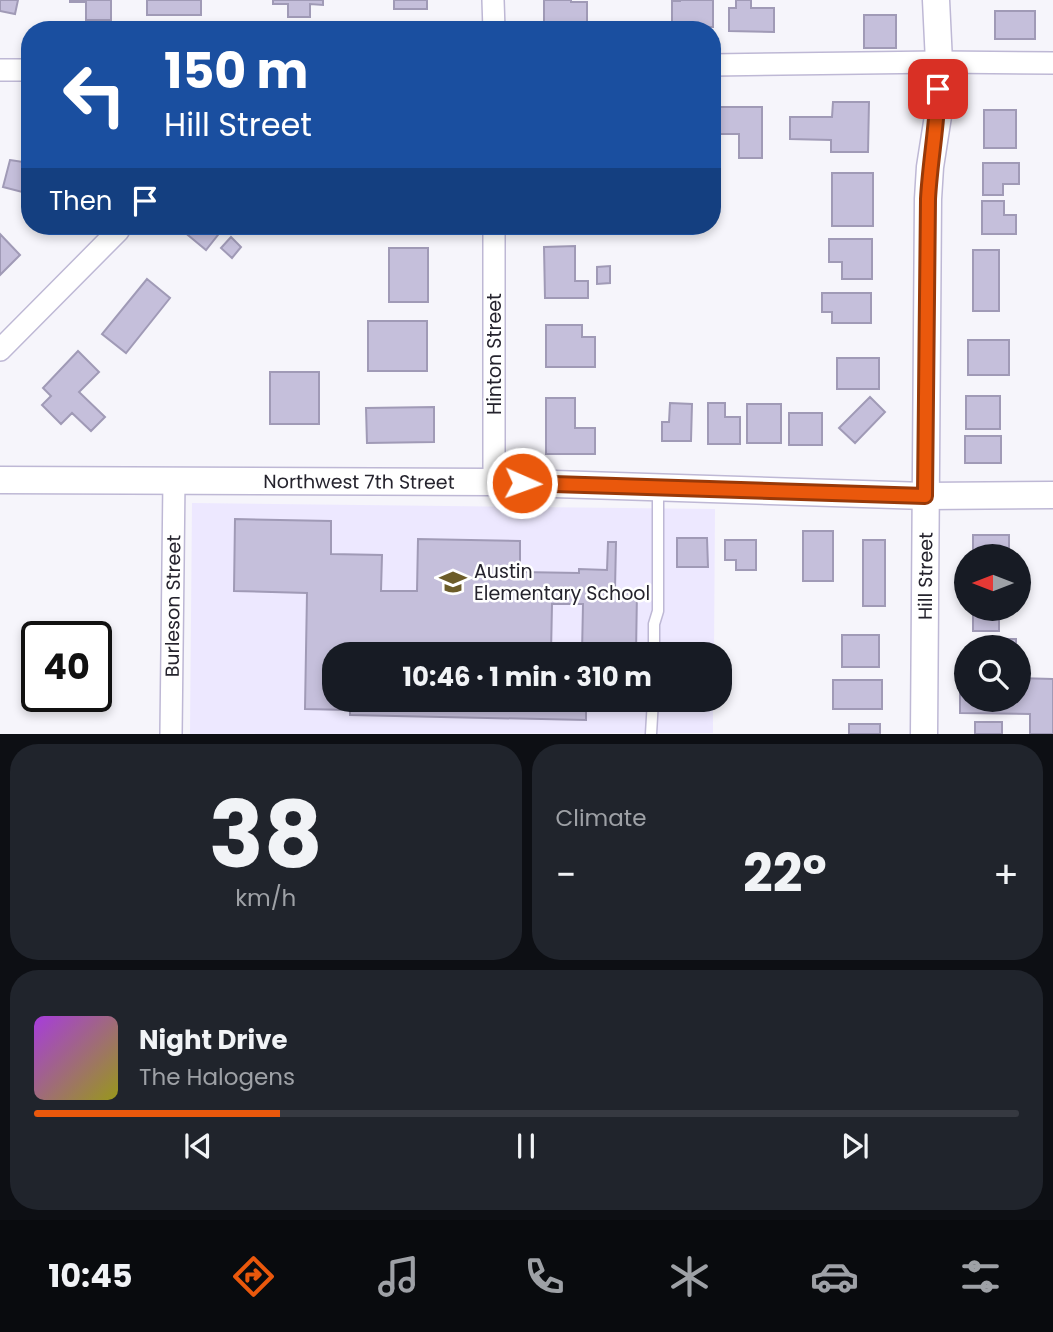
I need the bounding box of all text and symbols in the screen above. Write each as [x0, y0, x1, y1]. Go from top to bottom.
text: 150 m [164, 37, 309, 105]
icon: left [49, 49, 140, 140]
pin [908, 59, 968, 119]
icon: arrive [919, 70, 957, 108]
text: Hill Street [164, 102, 312, 147]
icon: arrive [126, 182, 164, 220]
text: Then [49, 183, 112, 219]
street label: Hinton Street [481, 293, 508, 415]
position arrow [485, 446, 559, 520]
street label: Northwest 7th Street [263, 468, 455, 495]
street label: Hill Street [911, 532, 939, 620]
street label: Burleson Street [158, 535, 187, 677]
north arrow [954, 544, 1031, 621]
map controls [954, 544, 1031, 712]
place label: Austin Elementary School [474, 558, 650, 607]
school or university icon: Austin Elementary School [438, 567, 468, 597]
speed limit sign: 40 [21, 621, 112, 712]
button: search [954, 635, 1031, 712]
text: 10:46 · 1 min · 310 m [402, 659, 652, 695]
text: 38 [209, 771, 323, 899]
text: Climate [556, 802, 646, 834]
text: 22° [743, 837, 826, 910]
text: − [556, 848, 576, 901]
text: + [993, 848, 1019, 901]
text: km/h [235, 882, 296, 914]
text: Night Drive [139, 1022, 287, 1058]
text: The Halogens [139, 1061, 295, 1093]
icon: previous [179, 1127, 217, 1165]
icon: pause [507, 1127, 545, 1165]
icon: next [836, 1127, 874, 1165]
icon: directions [229, 1252, 278, 1301]
icon: music [374, 1252, 423, 1301]
icon: phone [520, 1252, 569, 1301]
icon: climate [665, 1252, 714, 1301]
icon: car [810, 1252, 859, 1301]
icon: filters [956, 1252, 1005, 1301]
text: 10:45 [48, 1253, 133, 1298]

